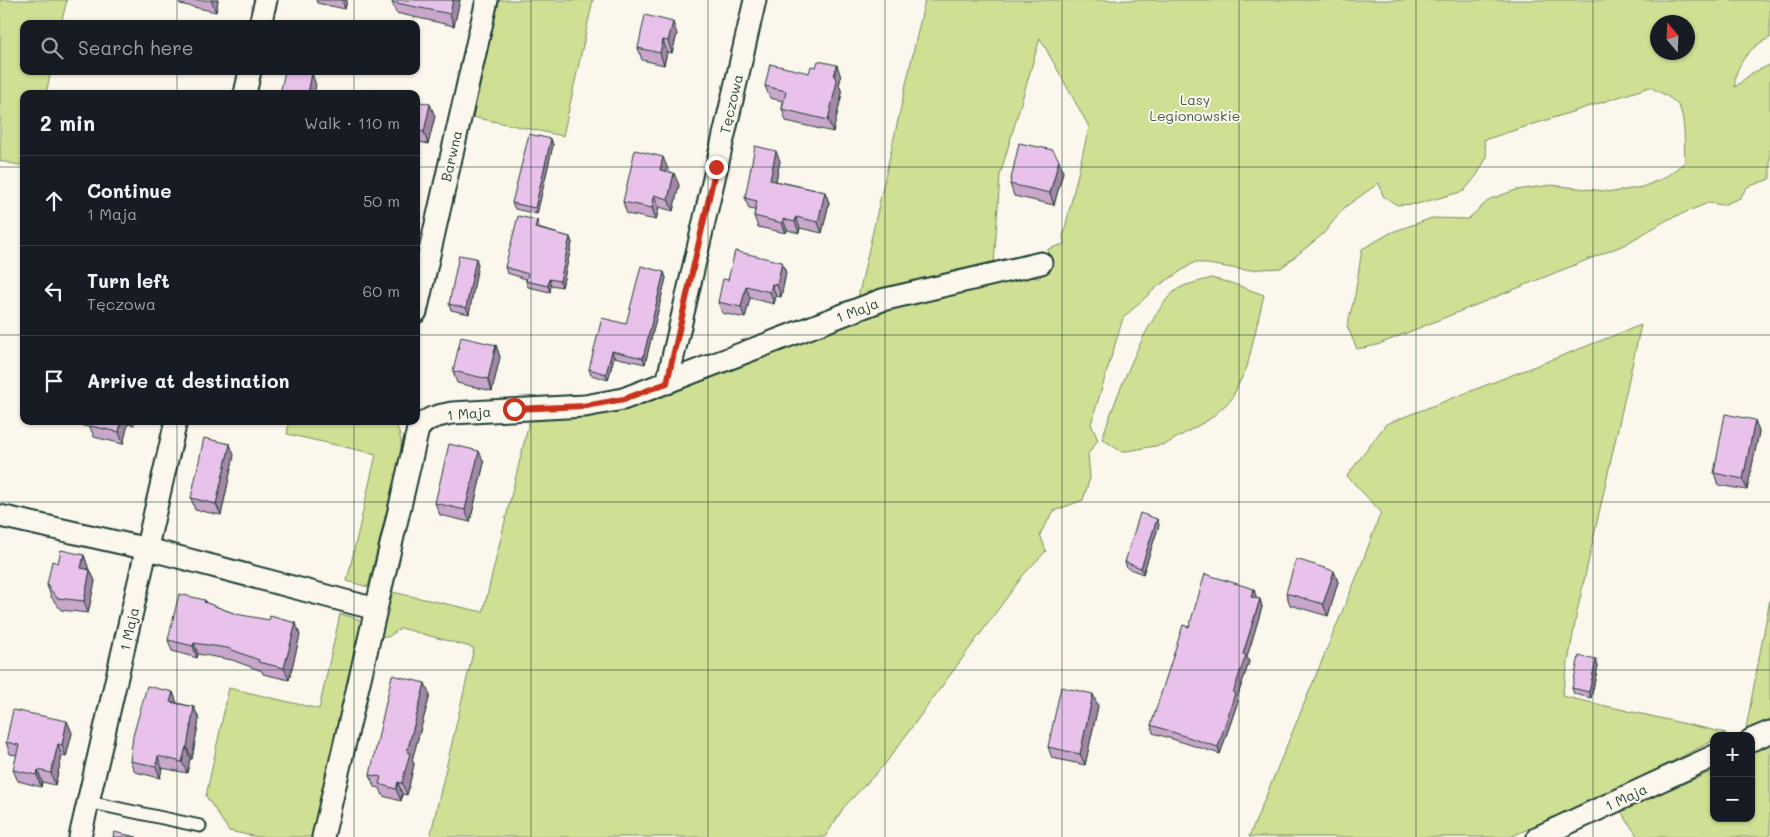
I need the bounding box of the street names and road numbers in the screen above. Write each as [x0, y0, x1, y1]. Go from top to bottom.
street label: Tęczowa [715, 72, 747, 136]
street label: Barwna [436, 129, 466, 183]
street label: 1 Maja [833, 293, 881, 327]
street label: 1 Maja [446, 402, 492, 424]
street label: 1 Maja [115, 605, 143, 653]
street label: 1 Maja [1602, 779, 1650, 815]

